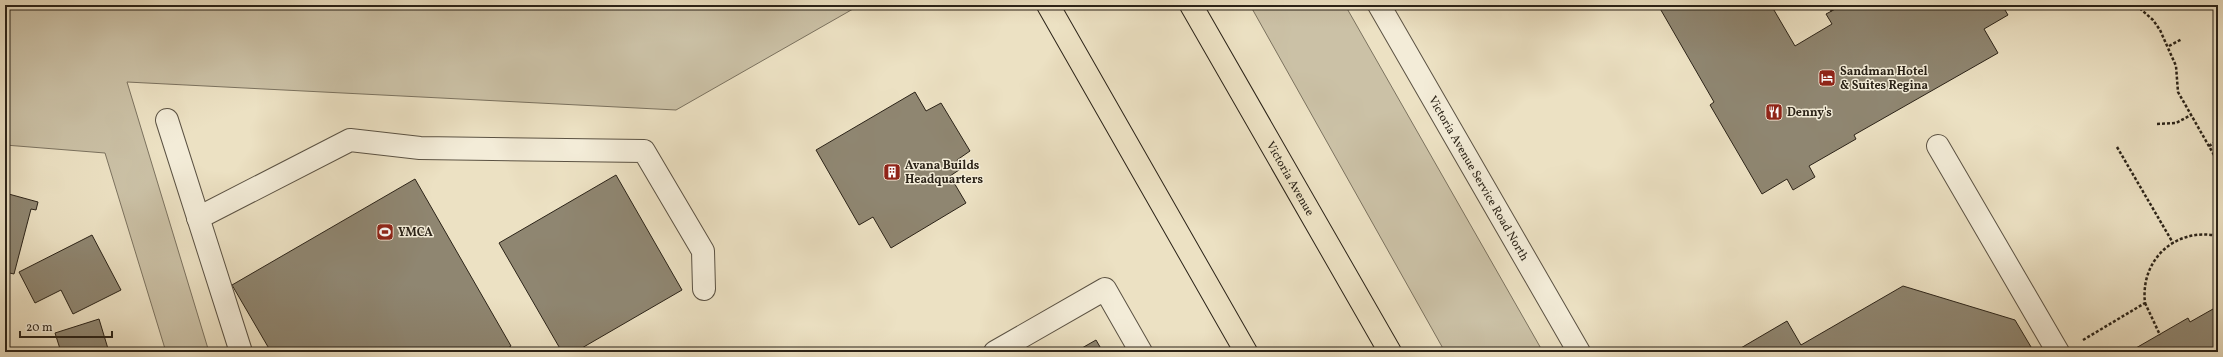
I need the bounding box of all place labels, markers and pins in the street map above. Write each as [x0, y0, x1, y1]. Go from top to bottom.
place label: Sandman Hotel & Suites Regina [1840, 64, 1929, 94]
hotel icon: Sandman Hotel & Suites Regina [1817, 68, 1837, 88]
restaurant icon: Denny's [1764, 102, 1784, 122]
place label: Denny's [1787, 105, 1832, 121]
place label: Avana Builds Headquarters [905, 158, 983, 188]
building icon: Avana Builds Headquarters [882, 162, 902, 182]
sports icon: YMCA [375, 222, 395, 242]
place label: YMCA [398, 225, 433, 241]

